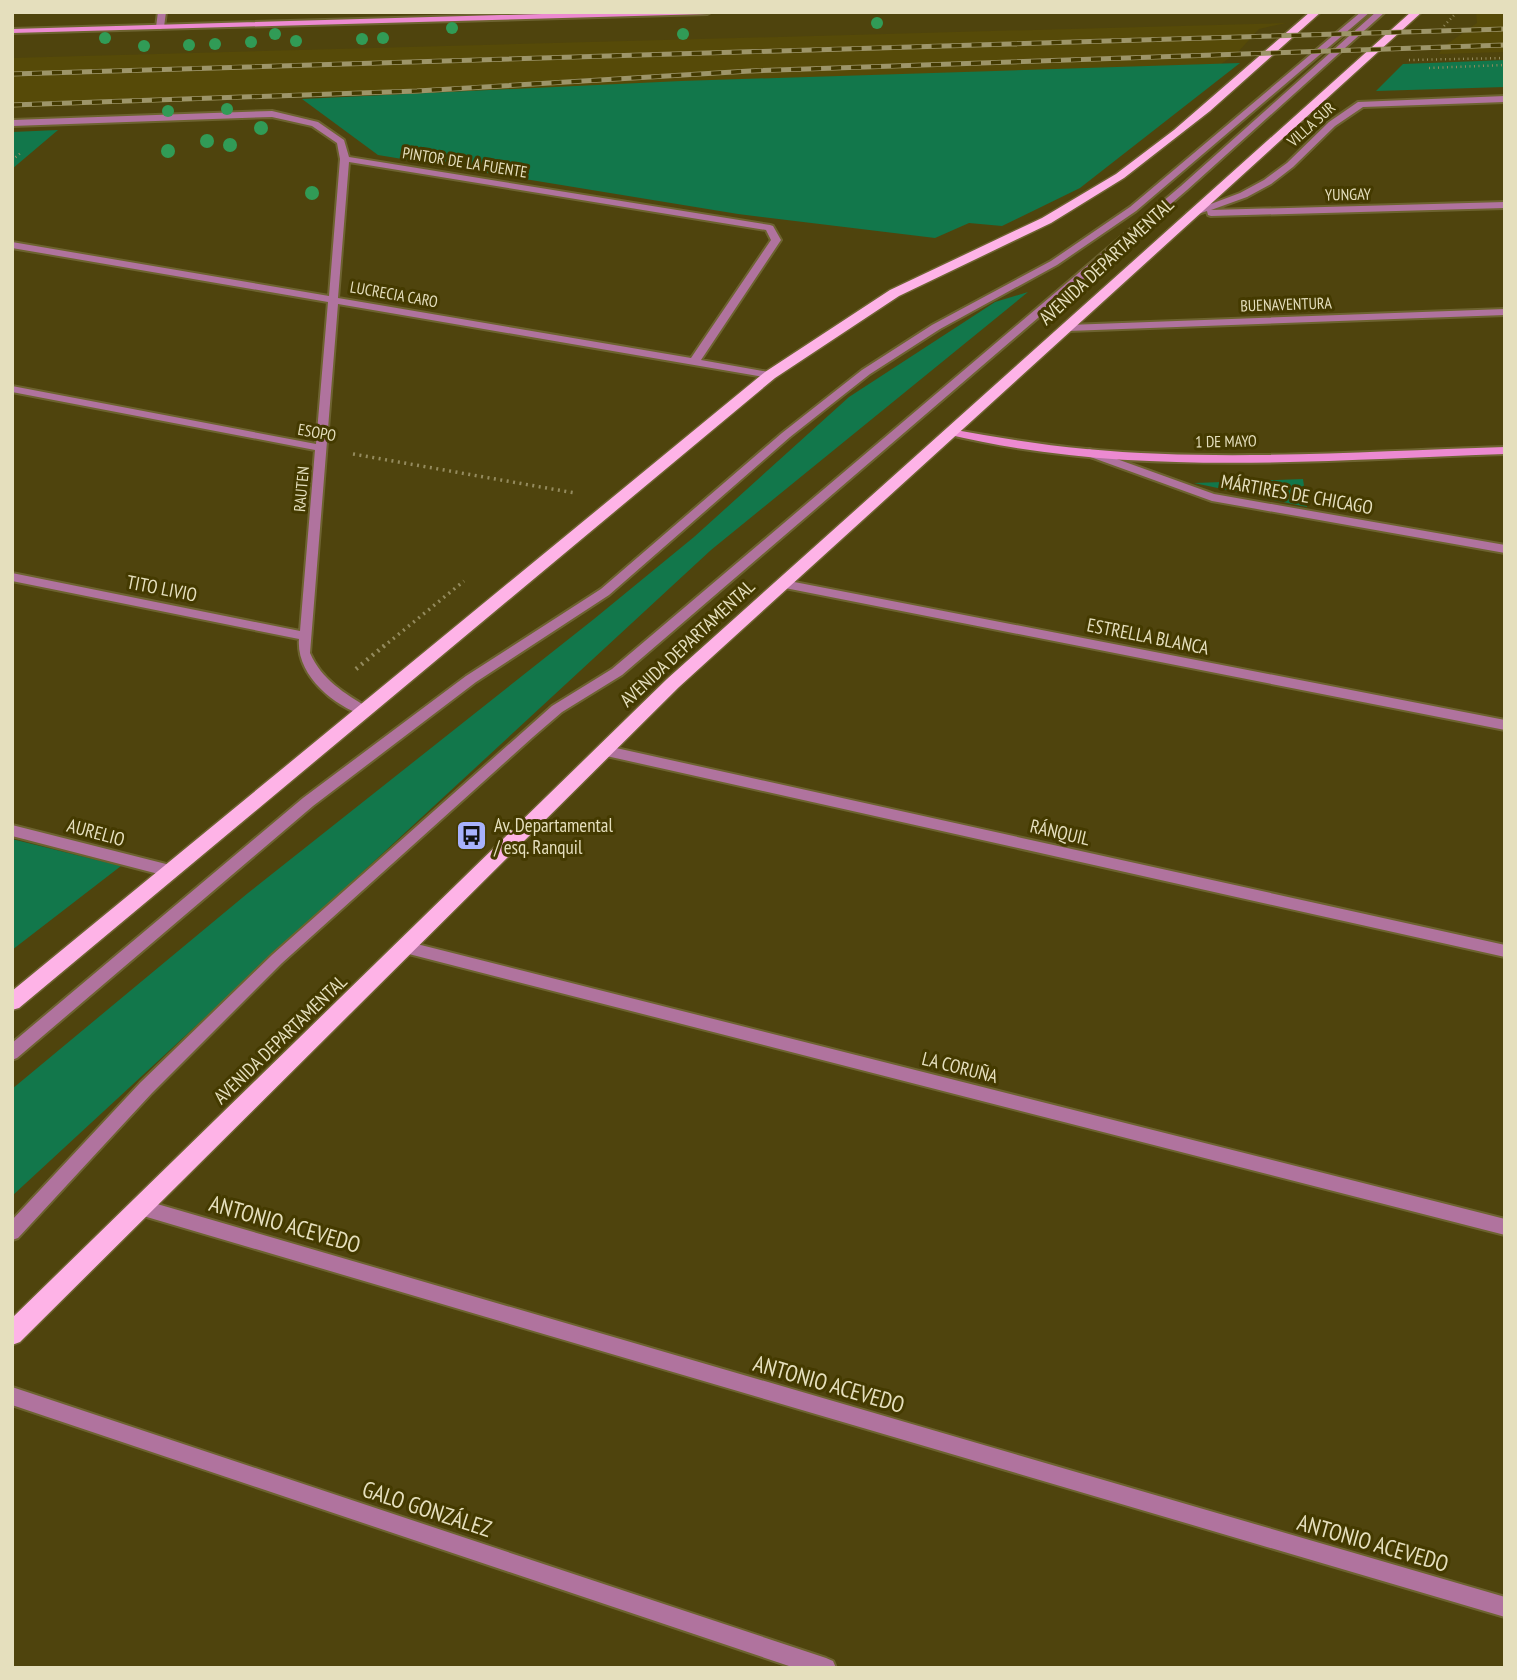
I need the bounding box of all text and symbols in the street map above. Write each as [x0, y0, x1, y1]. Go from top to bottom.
street label: VILLA SUR [1282, 97, 1339, 151]
street label: PINTOR DE LA FUENTE [401, 142, 529, 182]
street label: YUNGAY [1325, 184, 1372, 204]
street label: AVENIDA DEPARTAMENTAL [1033, 192, 1179, 330]
street label: LUCRECIA CARO [349, 276, 440, 312]
street label: BUENAVENTURA [1240, 292, 1333, 316]
street label: ESOPO [296, 419, 338, 445]
street label: 1 DE MAYO [1195, 430, 1257, 452]
street label: RAUTEN [289, 465, 313, 513]
street label: MÁRTIRES DE CHICAGO [1219, 469, 1375, 519]
street label: TITO LIVIO [125, 569, 199, 607]
street label: AVENIDA DEPARTAMENTAL [614, 574, 760, 712]
street label: ESTRELLA BLANCA [1085, 612, 1211, 660]
street label: AURELIO [64, 813, 128, 851]
place label: Av. Departamental / esq. Ranquil [493, 813, 613, 859]
street label: RÁNQUIL [1028, 813, 1092, 851]
bus stop icon: Av. Departamental / esq. Ranquil [454, 819, 488, 853]
street label: AVENIDA DEPARTAMENTAL [208, 969, 352, 1109]
street label: LA CORUÑA [920, 1046, 1000, 1088]
street label: ANTONIO ACEVEDO [206, 1188, 364, 1259]
street label: ANTONIO ACEVEDO [750, 1348, 908, 1419]
street label: GALO GONZÁLEZ [359, 1474, 496, 1543]
street label: ANTONIO ACEVEDO [1294, 1507, 1452, 1578]

